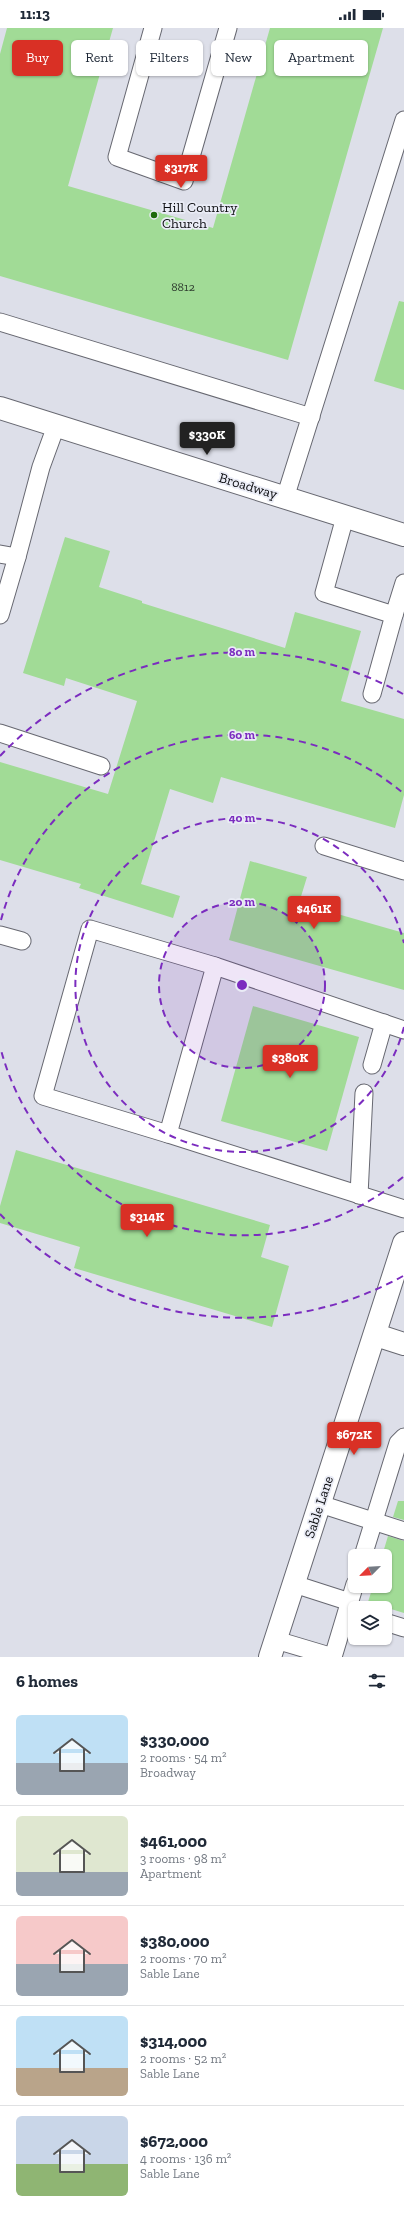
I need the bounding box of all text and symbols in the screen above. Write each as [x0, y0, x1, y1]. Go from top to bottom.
text: 11:13 [20, 5, 50, 23]
chip: Buy [12, 40, 63, 76]
chip: Rent [71, 40, 128, 76]
chip: Filters [136, 40, 203, 76]
chip: New [211, 40, 266, 76]
chip: Apartment [274, 40, 368, 76]
pin: $317K [153, 155, 209, 189]
text: $317K [164, 160, 198, 175]
place label: Hill Country Church [162, 199, 238, 232]
marker: Hill Country Church [149, 210, 159, 220]
house number: 8812 [171, 280, 195, 294]
pin: $330K [179, 422, 235, 456]
text: $330K [189, 427, 225, 442]
street label: Broadway [217, 469, 280, 503]
text: 80 m [229, 645, 256, 659]
text: 60 m [229, 728, 256, 742]
text: 40 m [229, 811, 256, 825]
text: 20 m [229, 895, 256, 909]
pin: $461K [286, 896, 342, 930]
text: $461K [297, 901, 331, 916]
centre of rings [235, 978, 249, 992]
pin: $380K [262, 1045, 318, 1079]
text: $380K [272, 1050, 308, 1065]
pin: $314K [119, 1204, 175, 1238]
text: $314K [130, 1209, 164, 1224]
pin: $672K [326, 1422, 382, 1456]
text: $672K [336, 1427, 372, 1442]
street label: Sable Lane [301, 1473, 337, 1540]
north arrow [348, 1549, 392, 1593]
map controls [348, 1549, 392, 1645]
button: layers [348, 1601, 392, 1645]
icon: filters [366, 1670, 388, 1692]
text: 6 homes [16, 1671, 78, 1691]
text: $330,000 [140, 1730, 209, 1750]
icon: home [48, 1731, 96, 1779]
text: 2 rooms · 54 m² [140, 1750, 226, 1765]
text: Broadway [140, 1765, 196, 1780]
text: $461,000 [140, 1831, 207, 1851]
icon: home [48, 1832, 96, 1880]
text: 3 rooms · 98 m² [140, 1851, 226, 1866]
text: Apartment [140, 1866, 202, 1881]
text: $380,000 [140, 1931, 210, 1951]
icon: home [48, 1932, 96, 1980]
text: 2 rooms · 70 m² [140, 1951, 226, 1966]
text: Sable Lane [140, 1966, 200, 1981]
text: $314,000 [140, 2031, 207, 2051]
icon: home [48, 2032, 96, 2080]
text: 2 rooms · 52 m² [140, 2051, 226, 2066]
text: Sable Lane [140, 2066, 200, 2081]
text: $672,000 [140, 2131, 208, 2151]
icon: home [48, 2132, 96, 2180]
text: 4 rooms · 136 m² [140, 2151, 231, 2166]
text: Sable Lane [140, 2166, 200, 2181]

